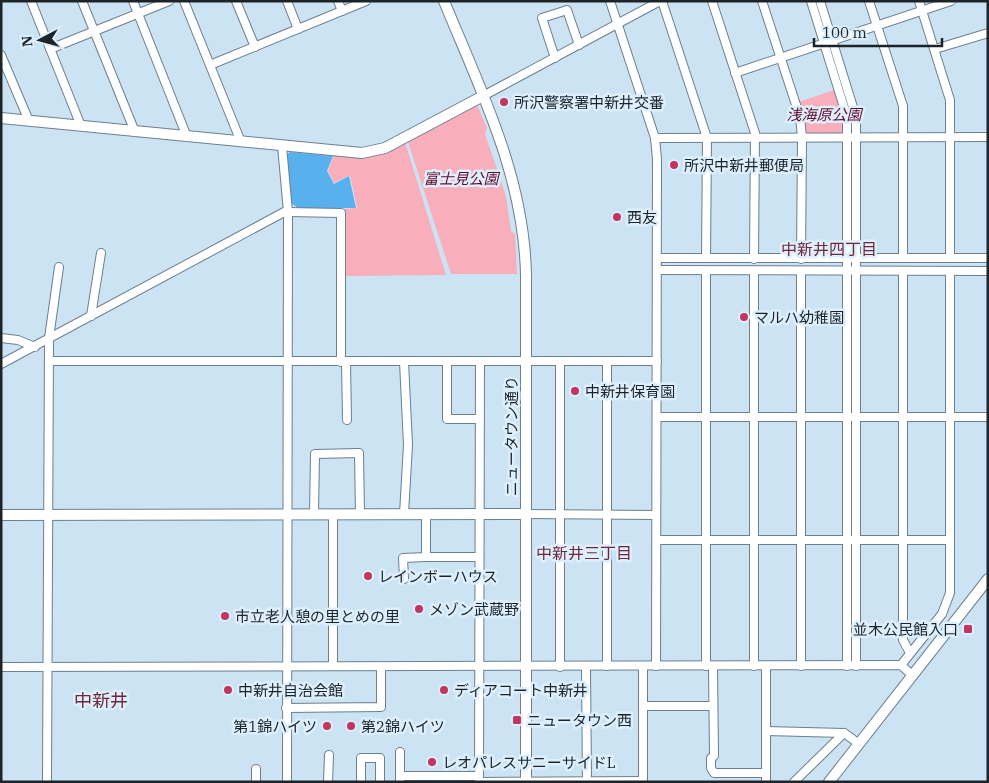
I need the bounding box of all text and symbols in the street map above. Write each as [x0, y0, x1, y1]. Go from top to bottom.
north arrow [15, 15, 65, 65]
scale bar [814, 15, 942, 47]
text: 100 m [822, 23, 867, 42]
text: N [18, 35, 37, 48]
place label: 所沢警察署中新井交番 [514, 93, 664, 112]
marker: 所沢警察署中新井交番 [498, 96, 510, 108]
park label: 浅海原公園 [786, 105, 863, 124]
place label: 所沢中新井郵便局 [684, 156, 804, 175]
marker: 所沢中新井郵便局 [668, 159, 680, 171]
park label: 富士見公園 [423, 169, 500, 188]
place label: 西友 [627, 208, 657, 227]
marker: 西友 [611, 211, 623, 223]
district label: 中新井四丁目 [781, 239, 877, 259]
place label: マルハ幼稚園 [754, 308, 844, 327]
marker: マルハ幼稚園 [738, 311, 750, 323]
street label: ニュータウン通り [502, 376, 521, 496]
place label: 中新井保育園 [585, 382, 675, 401]
marker: 中新井保育園 [569, 385, 581, 397]
district label: 中新井三丁目 [536, 543, 632, 563]
place label: レインボーハウス [378, 567, 498, 586]
marker: レインボーハウス [362, 570, 374, 582]
place label: メゾン武蔵野 [429, 600, 519, 619]
marker: メゾン武蔵野 [413, 603, 425, 615]
place label: 市立老人憩の里とめの里 [235, 607, 400, 626]
marker: 市立老人憩の里とめの里 [219, 610, 231, 622]
place label: 並木公民館入口 [853, 620, 958, 639]
marker: 並木公民館入口 [962, 623, 974, 635]
place label: 中新井自治会館 [238, 681, 343, 700]
place label: ディアコート中新井 [454, 681, 588, 700]
marker: 中新井自治会館 [222, 684, 234, 696]
marker: ディアコート中新井 [438, 684, 450, 696]
district label: 中新井 [74, 689, 128, 712]
place label: ニュータウン西 [527, 711, 632, 730]
marker: ニュータウン西 [511, 714, 523, 726]
place label: 第1錦ハイツ [233, 717, 317, 736]
place label: 第2錦ハイツ [361, 717, 445, 736]
marker: 第1錦ハイツ [321, 720, 333, 732]
marker: 第2錦ハイツ [345, 720, 357, 732]
place label: レオパレスサニーサイドL [442, 753, 616, 772]
marker: レオパレスサニーサイドL [426, 756, 438, 768]

